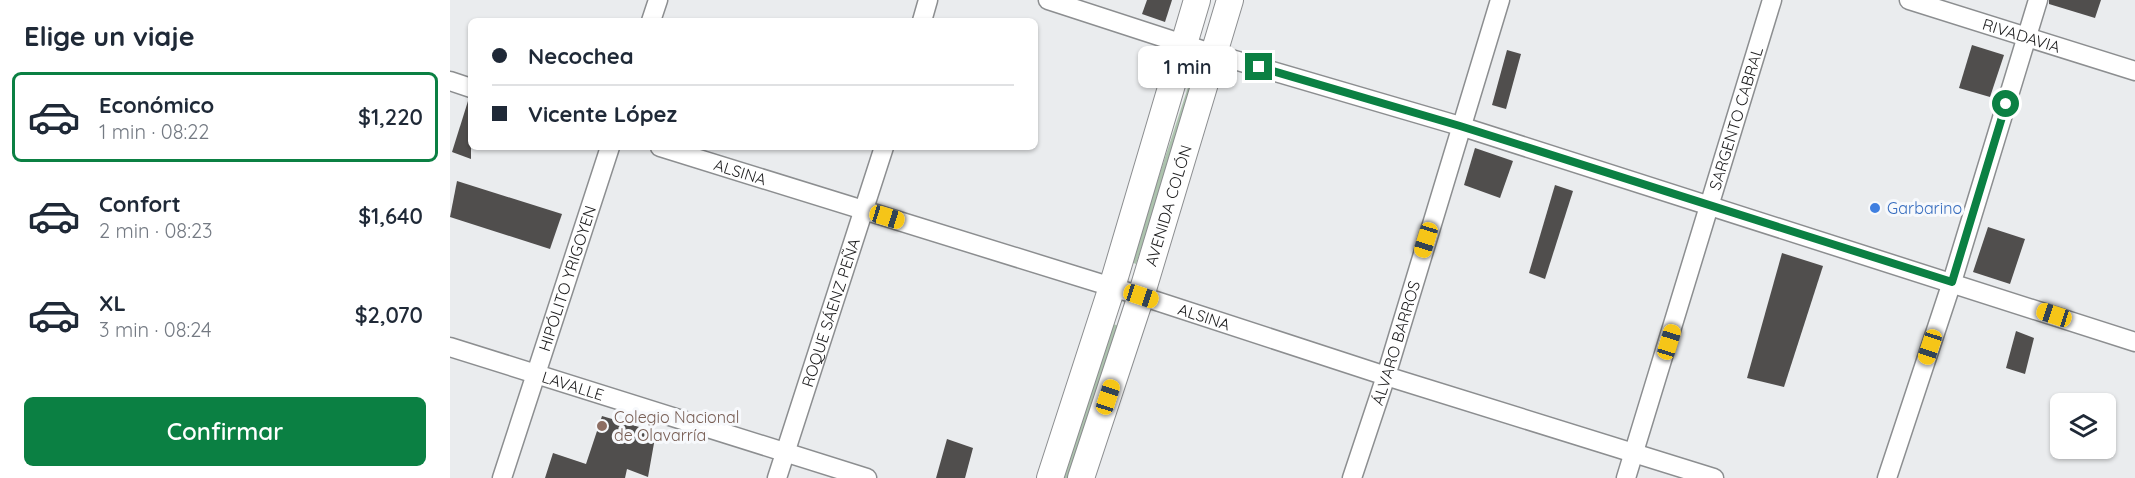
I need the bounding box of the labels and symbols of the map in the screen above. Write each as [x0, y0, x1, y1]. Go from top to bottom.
street label: RIVADAVIA [1980, 14, 2063, 57]
street label: SARGENTO CABRAL [1705, 44, 1767, 192]
callout: 1 min [1139, 46, 1238, 88]
route end [1245, 53, 1272, 80]
route start [1992, 90, 2019, 117]
street label: AVENIDA COLÓN [1141, 143, 1196, 269]
street label: ALSINA [712, 154, 769, 189]
place label: Garbarino [1887, 198, 1962, 218]
marker: Garbarino [1868, 201, 1882, 215]
street label: HIPÓLITO YRIGOYEN [534, 203, 600, 354]
car [867, 203, 907, 231]
car [1412, 220, 1440, 260]
street label: ROQUE SÁENZ PEÑA [797, 235, 864, 390]
street label: ÁLVARO BARROS [1367, 278, 1424, 408]
car [1121, 282, 1161, 310]
street label: ALSINA [1175, 299, 1233, 334]
car [2034, 301, 2074, 329]
car [1655, 322, 1683, 362]
car [1916, 327, 1944, 367]
street label: LAVALLE [540, 367, 607, 405]
car [1094, 377, 1122, 417]
place label: Colegio Nacional de Olavarría [614, 407, 739, 445]
marker: Colegio Nacional de Olavarría [595, 419, 609, 433]

